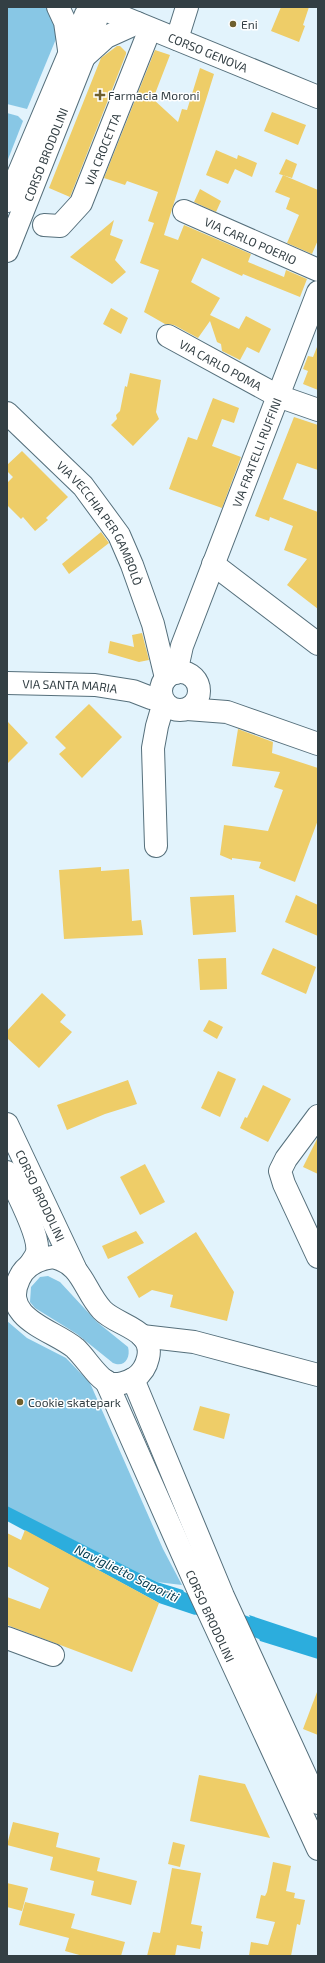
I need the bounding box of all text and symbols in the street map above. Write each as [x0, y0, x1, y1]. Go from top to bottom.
place label: Eni [241, 17, 258, 31]
marker: Eni [228, 19, 238, 29]
street label: CORSO GENOVA [166, 30, 250, 75]
place label: Farmacia Moroni [108, 88, 200, 102]
marker: Farmacia Moroni [95, 90, 105, 100]
street label: CORSO BRODOLINI [21, 106, 70, 203]
street label: VIA CROCETTA [82, 110, 123, 188]
street label: VIA CARLO POERIO [203, 214, 299, 267]
street label: VIA CARLO POMA [177, 337, 265, 393]
street label: VIA FRATELLI RUFFINI [229, 396, 284, 509]
street label: VIA VECCHIA PER GAMBOLÒ [54, 458, 146, 587]
street label: VIA SANTA MARIA [22, 676, 119, 696]
street label: CORSO BRODOLINI [13, 1147, 68, 1243]
place label: Cookie skatepark [28, 1395, 121, 1409]
marker: Cookie skatepark [15, 1397, 25, 1407]
water label: Naviglietto Saporiti [72, 1541, 182, 1605]
street label: CORSO BRODOLINI [183, 1568, 238, 1664]

